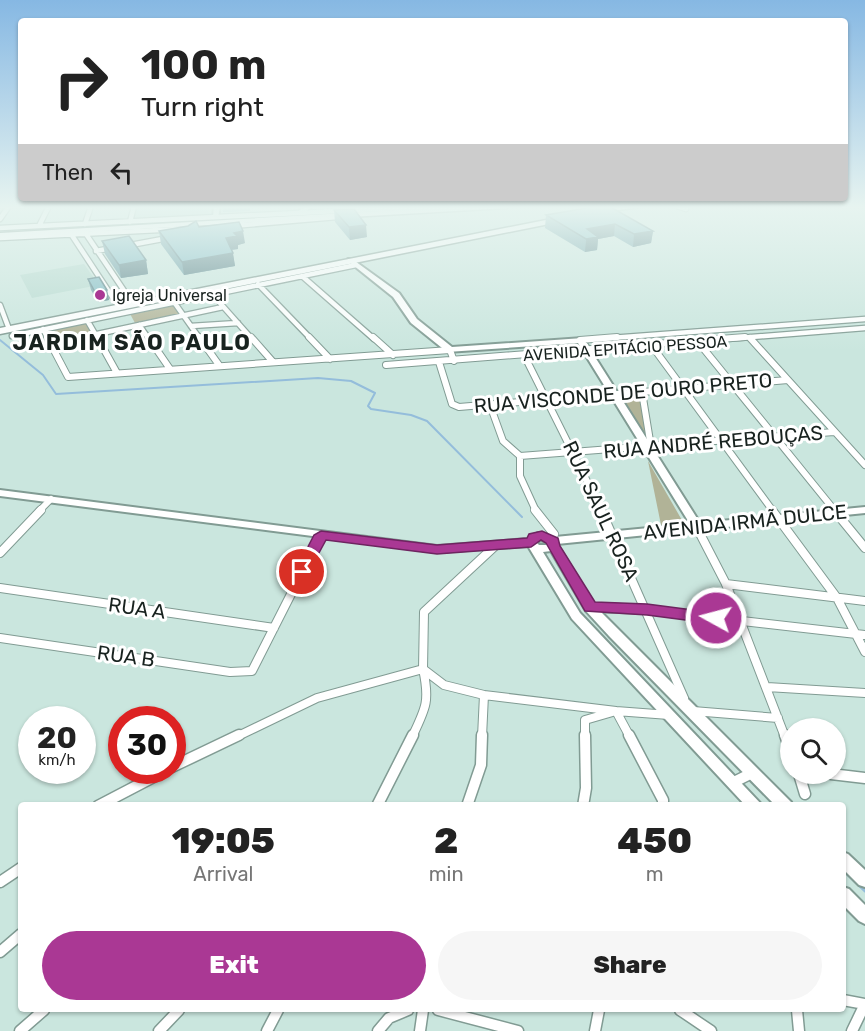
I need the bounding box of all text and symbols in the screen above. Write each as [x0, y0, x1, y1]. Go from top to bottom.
text: 100 m [141, 40, 266, 90]
icon: right [42, 42, 120, 120]
text: Turn right [141, 91, 264, 123]
icon: left [105, 156, 138, 189]
text: Then [42, 159, 93, 186]
place label: Igreja Universal [112, 286, 227, 305]
marker: Igreja Universal [93, 288, 107, 302]
district label: JARDIM SÃO PAULO [12, 329, 252, 356]
street label: AVENIDA EPITÁCIO PESSOA [522, 332, 728, 365]
street label: RUA VISCONDE DE OURO PRETO [473, 368, 773, 418]
street label: RUA ANDRÉ REBOUÇAS [602, 420, 824, 464]
street label: RUA SAUL ROSA [558, 437, 644, 585]
street label: AVENIDA IRMÃ DULCE [642, 499, 848, 545]
pin [276, 546, 327, 597]
icon: arrive [285, 555, 318, 588]
position arrow [684, 586, 748, 650]
street label: RUA A [107, 592, 167, 624]
street label: RUA B [96, 640, 156, 672]
speed limit sign: 30 [108, 706, 186, 784]
map controls [780, 718, 846, 784]
button: search [780, 718, 846, 784]
text: 20 [37, 720, 77, 756]
text: km/h [38, 751, 76, 769]
text: 19:05 [172, 819, 275, 862]
text: 2 [434, 819, 458, 862]
text: 450 [617, 819, 692, 862]
text: Arrival [193, 862, 253, 886]
text: min [429, 862, 464, 886]
text: m [646, 862, 664, 886]
button: Exit [42, 931, 426, 1000]
button: Share [438, 931, 822, 1000]

